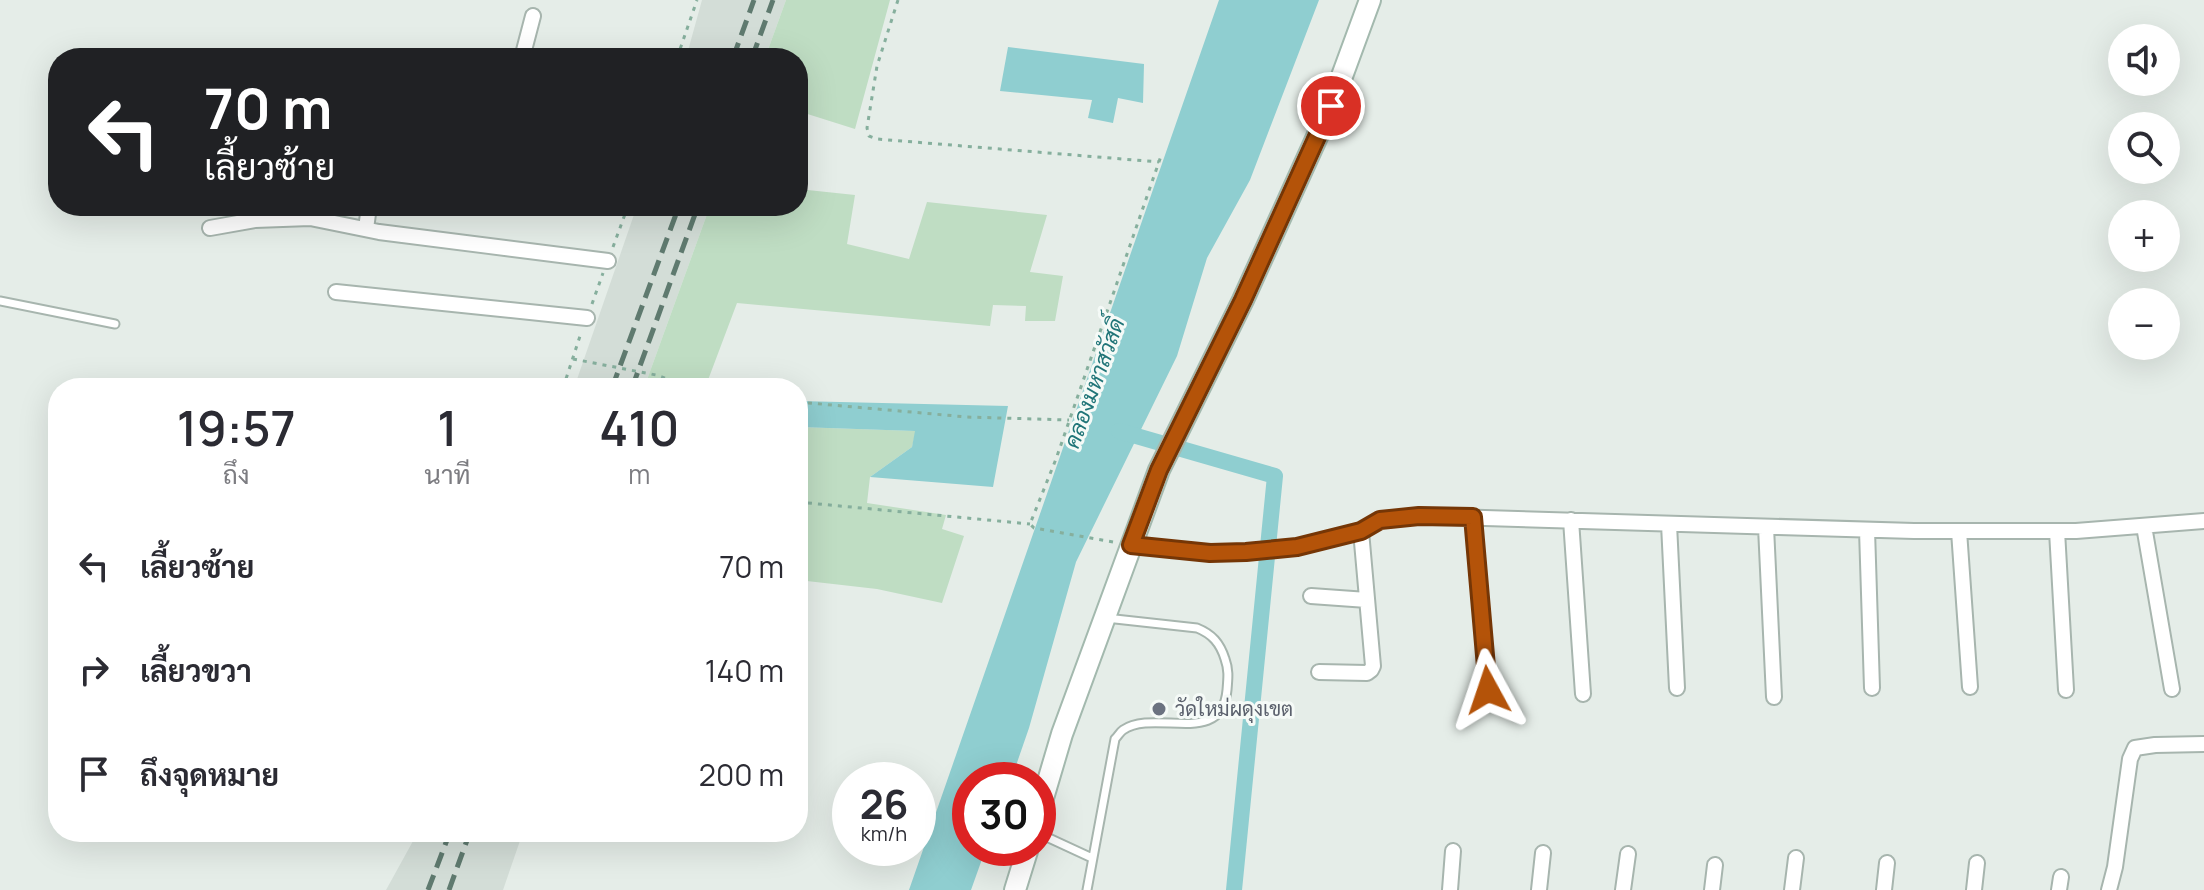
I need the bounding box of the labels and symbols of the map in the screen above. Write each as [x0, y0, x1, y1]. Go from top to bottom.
pin [1297, 72, 1365, 140]
water label: คลองมหาสวัสดิ์ [1053, 309, 1133, 452]
position arrow [1446, 648, 1530, 732]
place label: วัดใหม่ผดุงเขต [1175, 695, 1293, 723]
marker: วัดใหม่ผดุงเขต [1150, 700, 1168, 718]
speed limit sign: 30 [952, 762, 1056, 866]

